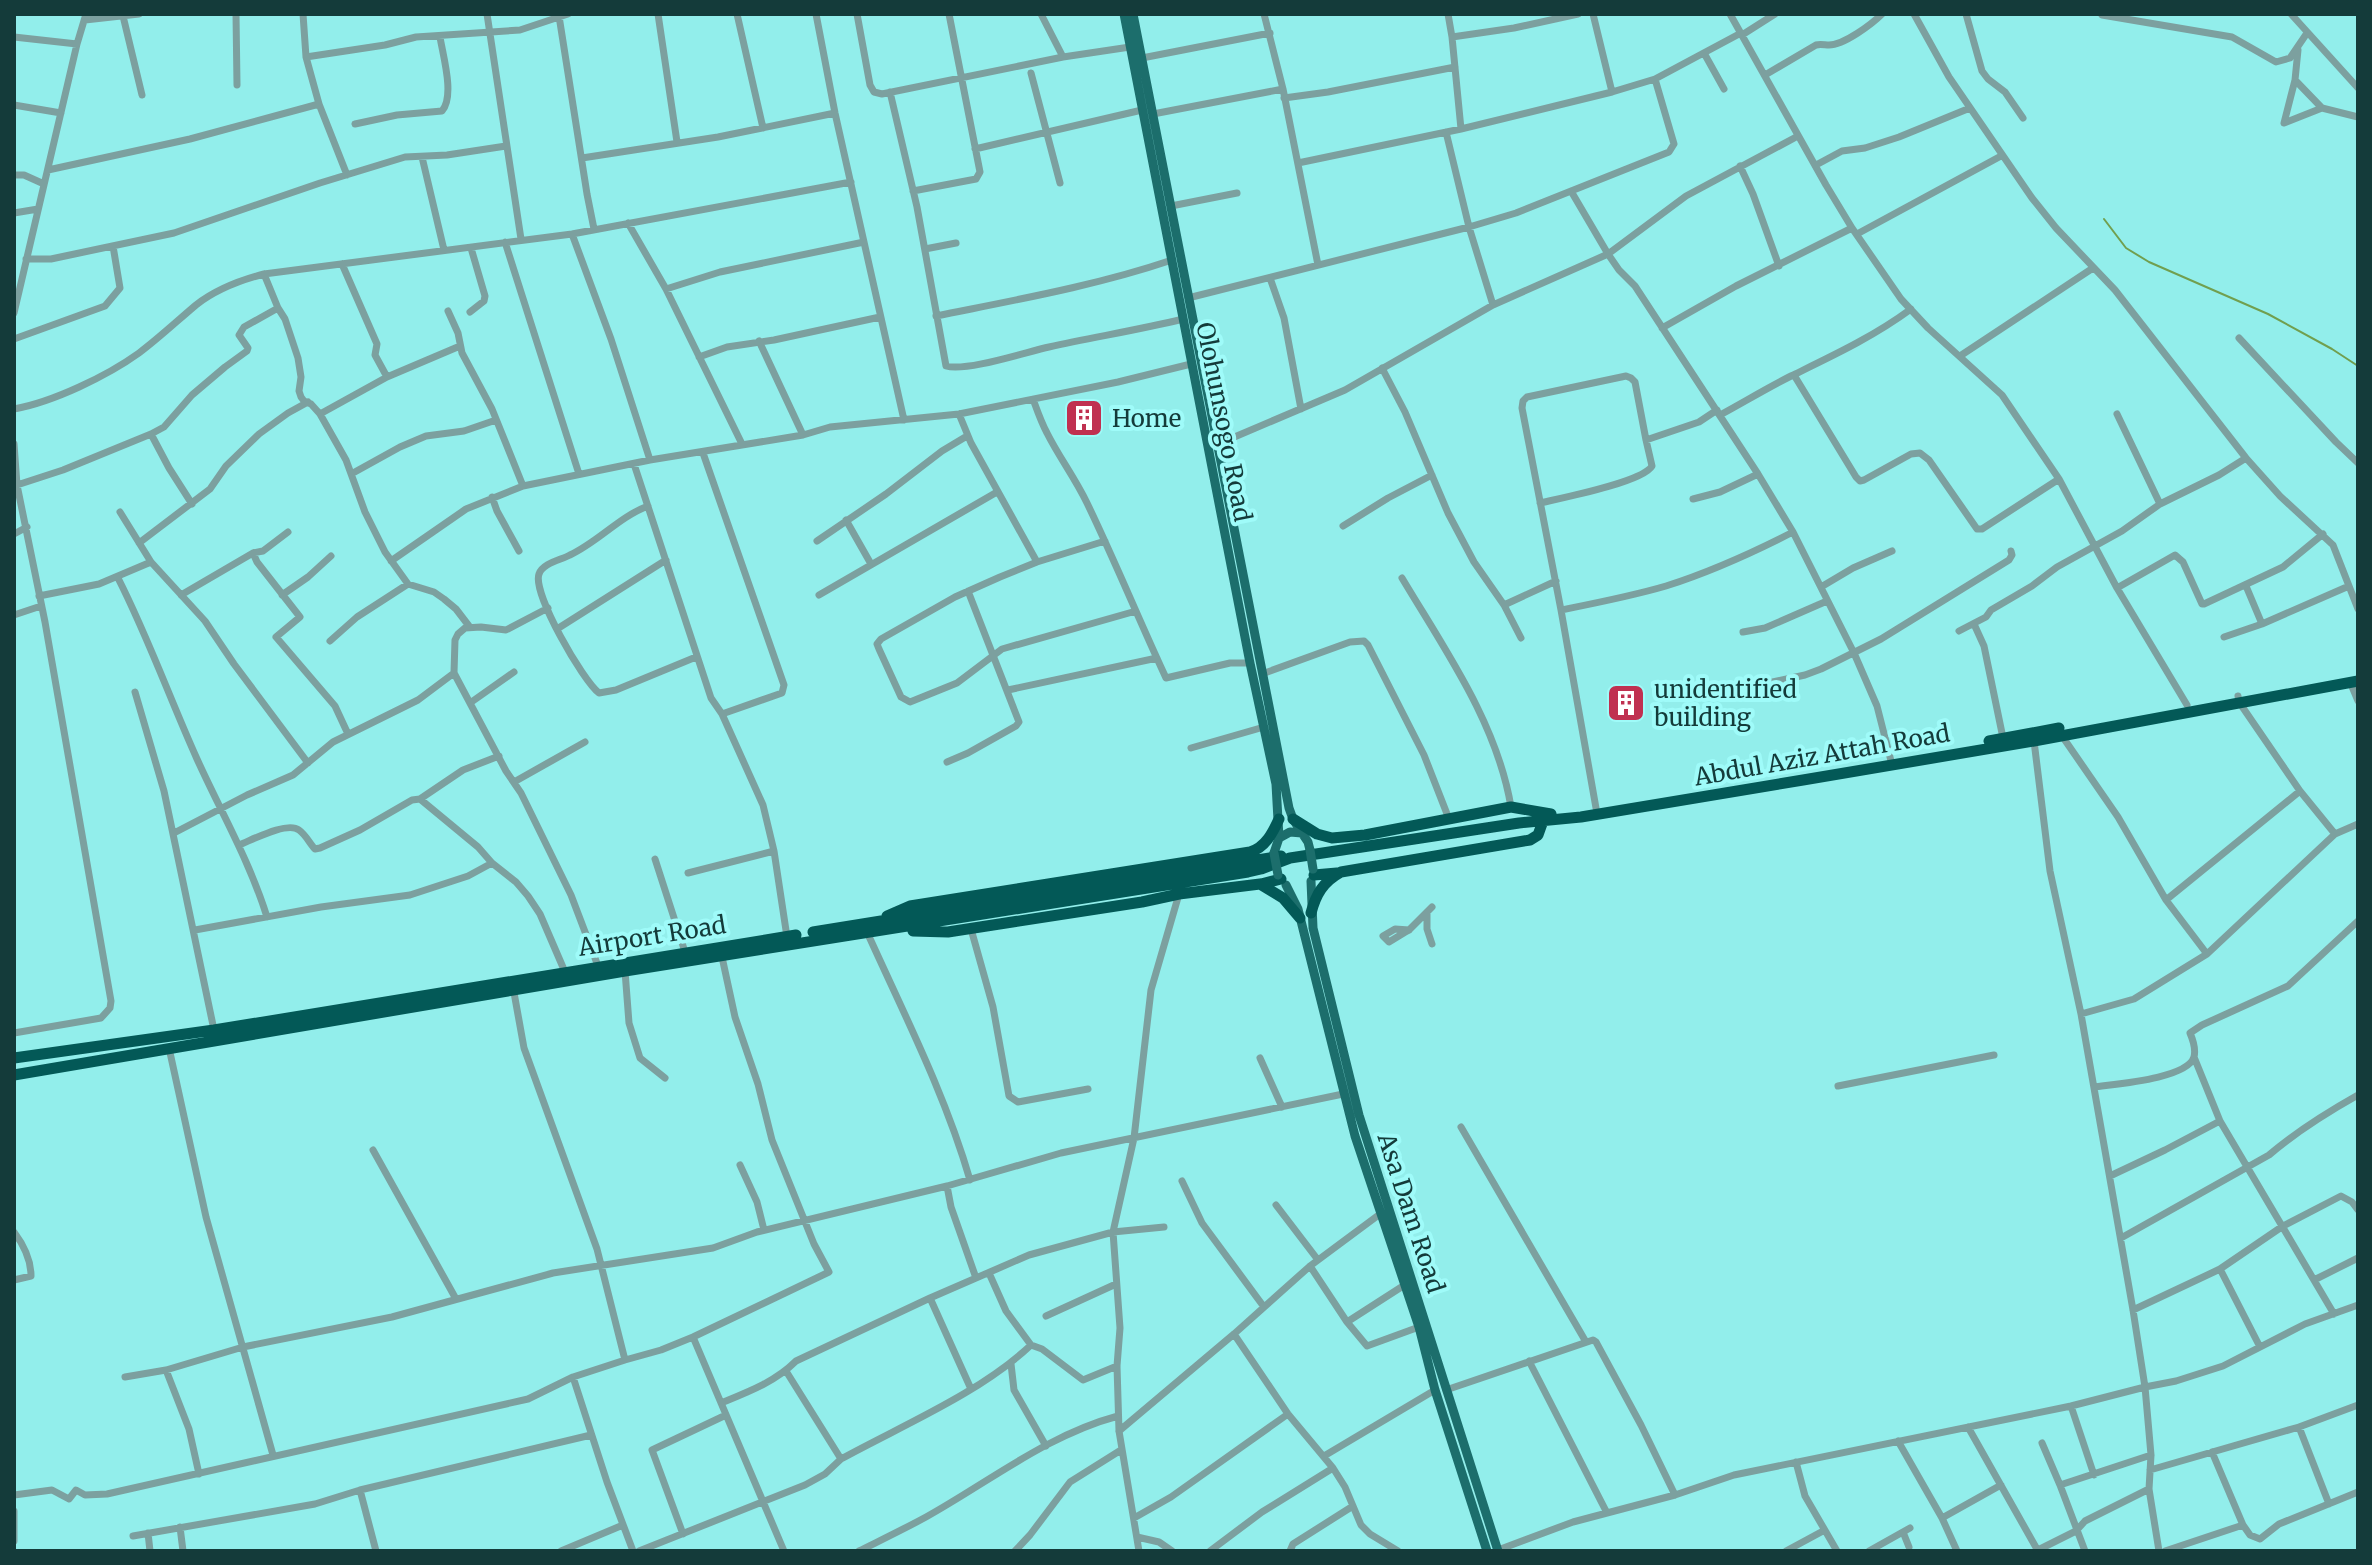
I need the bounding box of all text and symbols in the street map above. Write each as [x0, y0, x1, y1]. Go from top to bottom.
street label: Olohunsogo Road [1189, 320, 1259, 524]
building icon: Home [1063, 397, 1105, 439]
place label: Home [1112, 403, 1181, 434]
place label: unidentified building [1653, 674, 1797, 733]
building icon: unidentified building [1605, 682, 1647, 724]
street label: Abdul Aziz Attah Road [1691, 717, 1952, 793]
street label: Airport Road [575, 909, 728, 963]
street label: Asa Dam Road [1370, 1128, 1451, 1297]

